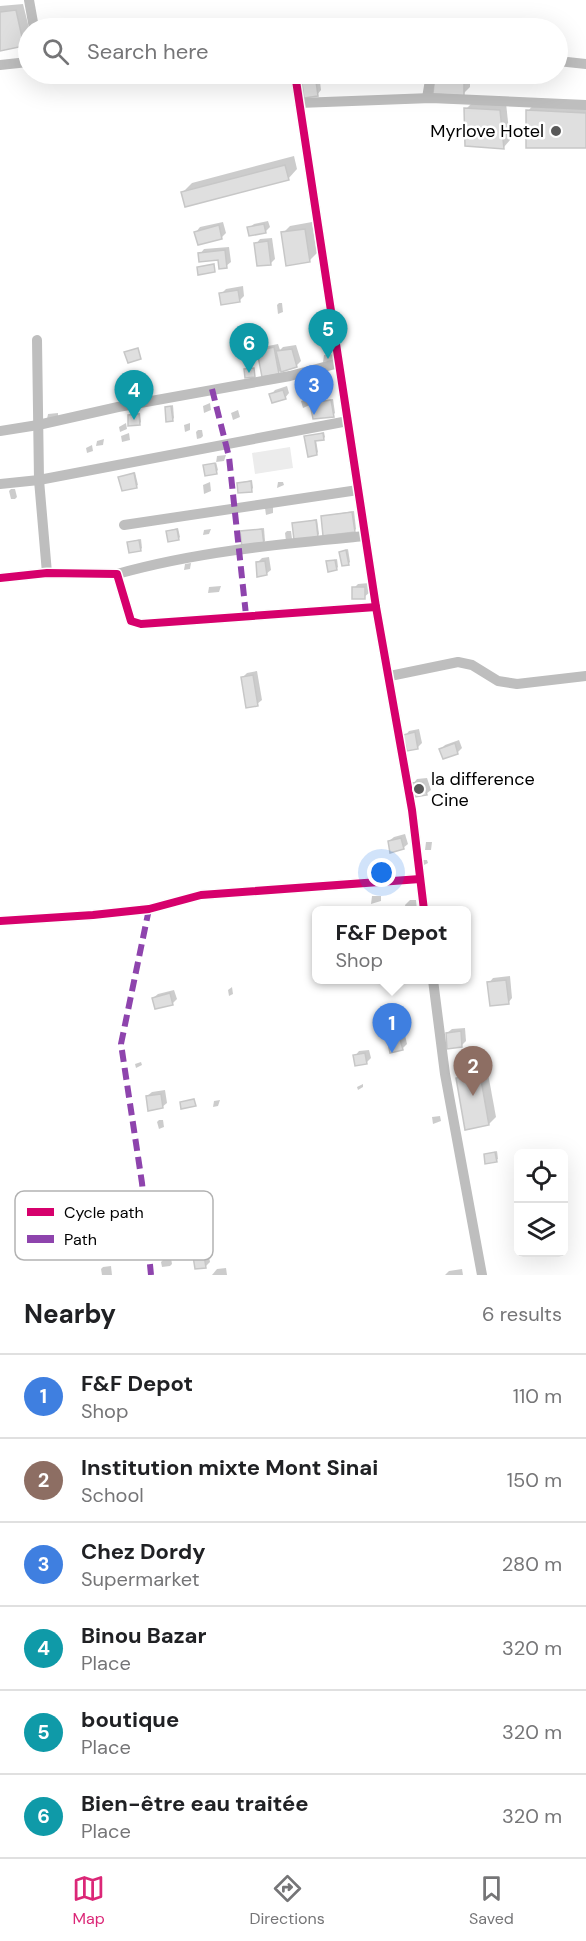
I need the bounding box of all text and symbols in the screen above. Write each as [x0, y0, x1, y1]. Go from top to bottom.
search box [18, 18, 568, 84]
icon: search [39, 35, 72, 68]
text: Search here [87, 37, 208, 66]
place label: Myrlove Hotel [430, 119, 544, 143]
marker: Myrlove Hotel [549, 124, 563, 138]
pin: 5 [308, 310, 348, 359]
pin: 6 [230, 324, 268, 373]
pin: 3 [294, 366, 334, 415]
pin: 4 [114, 370, 154, 420]
place label: la difference Cine [431, 767, 535, 812]
marker: la difference Cine [412, 782, 426, 796]
your location [367, 858, 396, 887]
popup [312, 906, 471, 984]
text: F&F Depot [335, 918, 448, 947]
text: Shop [335, 947, 383, 973]
pin: 1 [372, 1004, 412, 1053]
pin: 2 [454, 1046, 492, 1096]
map controls [514, 1149, 568, 1257]
button: locate [514, 1149, 568, 1203]
legend [15, 1191, 213, 1260]
text: Cycle path [64, 1202, 144, 1223]
button: layers [514, 1203, 568, 1257]
text: Path [64, 1229, 97, 1250]
text: Nearby [24, 1297, 116, 1331]
text: 6 results [482, 1301, 562, 1327]
text: F&F Depot [81, 1369, 193, 1398]
text: 1 [40, 1383, 47, 1409]
text: 110 m [513, 1383, 562, 1409]
text: Shop [81, 1398, 128, 1424]
text: Institution mixte Mont Sinai [81, 1453, 378, 1482]
text: 2 [38, 1467, 49, 1493]
text: 150 m [507, 1467, 562, 1493]
text: School [81, 1482, 144, 1508]
text: Chez Dordy [81, 1537, 206, 1566]
text: 3 [37, 1551, 50, 1577]
text: 280 m [502, 1551, 562, 1577]
text: Supermarket [81, 1566, 200, 1592]
text: Binou Bazar [81, 1621, 206, 1650]
text: 4 [37, 1635, 50, 1661]
text: 320 m [502, 1635, 562, 1661]
text: Place [81, 1650, 131, 1676]
text: boutique [81, 1705, 179, 1734]
text: 5 [37, 1719, 50, 1745]
text: 320 m [502, 1719, 562, 1745]
text: Place [81, 1734, 131, 1760]
text: Bien-être eau traitée [81, 1789, 308, 1818]
text: 6 [37, 1803, 50, 1829]
text: 320 m [502, 1803, 562, 1829]
text: Place [81, 1818, 131, 1844]
tab: Map [72, 1872, 105, 1929]
tab: Directions [249, 1872, 325, 1929]
tab: Saved [469, 1872, 514, 1929]

